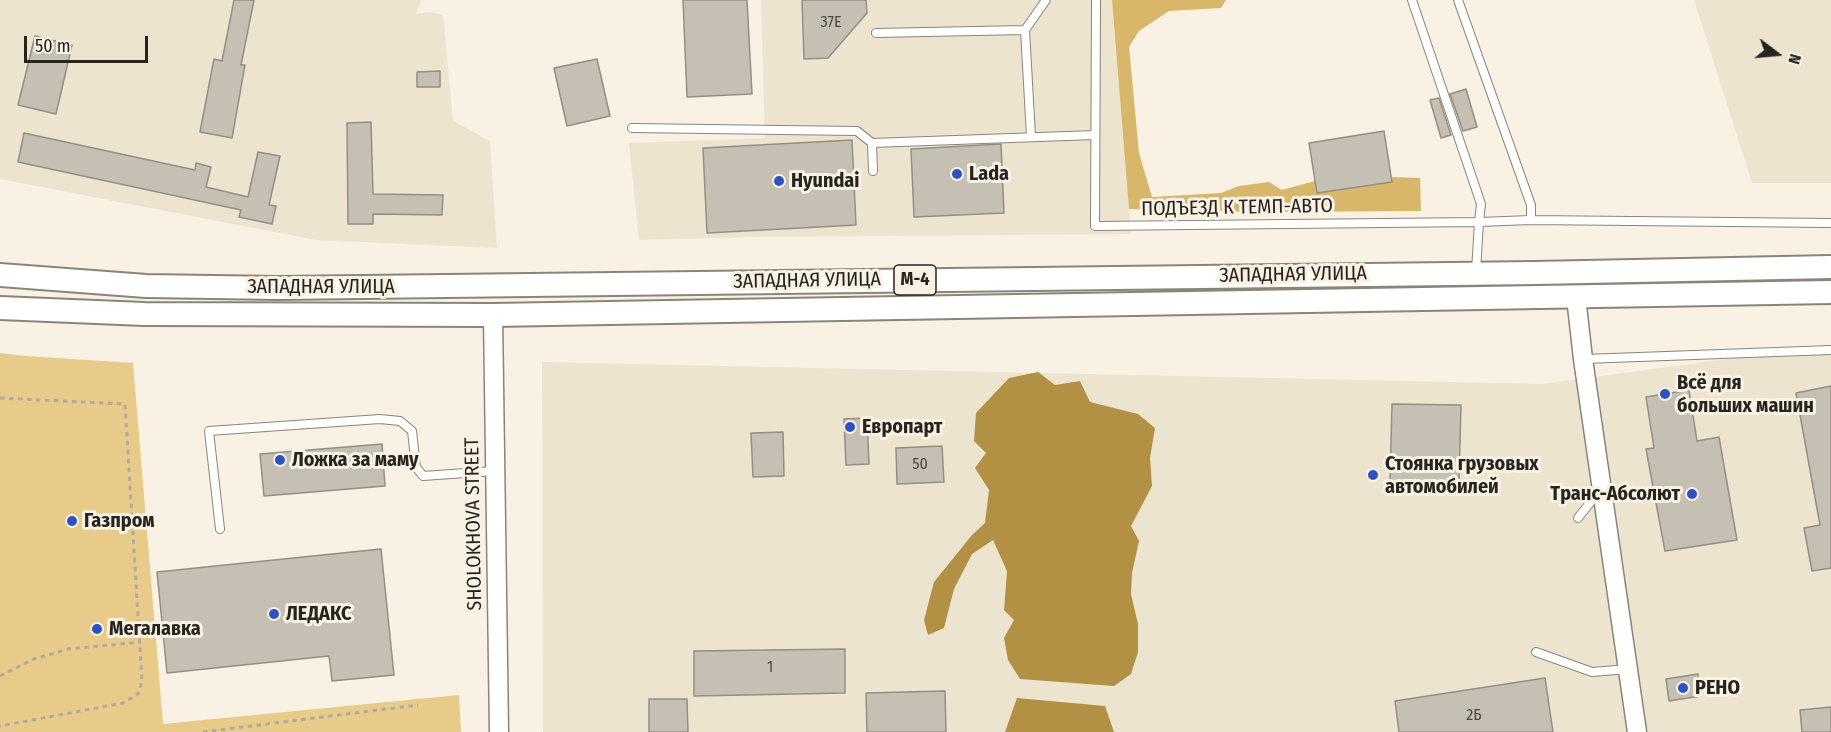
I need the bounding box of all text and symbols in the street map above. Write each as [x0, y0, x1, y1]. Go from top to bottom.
house number: 37Е [820, 13, 842, 33]
scale bar [27, 24, 152, 62]
north arrow [1747, 24, 1807, 84]
text: 50 m [35, 35, 71, 57]
text: N [1784, 52, 1805, 66]
place label: Lada [969, 162, 1009, 186]
marker: Lada [950, 167, 964, 181]
place label: Hyundai [791, 169, 859, 193]
marker: Hyundai [772, 174, 786, 188]
street label: ПОДЪЕЗД К ТЕМП-АВТО [1141, 194, 1333, 222]
street label: ЗАПАДНАЯ УЛИЦА [1219, 262, 1367, 288]
road number: М-4 [894, 265, 936, 295]
street label: ЗАПАДНАЯ УЛИЦА [733, 268, 881, 294]
street label: ЗАПАДНАЯ УЛИЦА [247, 275, 395, 299]
place label: Всё для больших машин [1677, 371, 1814, 418]
marker: Всё для больших машин [1658, 387, 1672, 401]
place label: Европарт [862, 415, 942, 439]
marker: Европарт [843, 420, 857, 434]
street label: SHOLOKHOVA STREET [460, 437, 488, 611]
place label: Ложка за маму [292, 448, 419, 472]
place label: Стоянка грузовых автомобилей [1385, 452, 1539, 499]
marker: Ложка за маму [273, 453, 287, 467]
house number: 50 [912, 455, 928, 475]
marker: Стоянка грузовых автомобилей [1366, 468, 1380, 482]
place label: Транс-Абсолют [1550, 482, 1680, 506]
marker: Транс-Абсолют [1685, 487, 1699, 501]
place label: Газпром [84, 509, 155, 533]
marker: Газпром [65, 514, 79, 528]
place label: ЛЕДАКС [286, 602, 352, 626]
marker: ЛЕДАКС [267, 607, 281, 621]
place label: Мегалавка [109, 617, 201, 641]
marker: Мегалавка [90, 622, 104, 636]
house number: 1 [767, 658, 773, 678]
place label: РЕНО [1695, 676, 1740, 700]
marker: РЕНО [1676, 681, 1690, 695]
house number: 2Б [1466, 706, 1482, 726]

